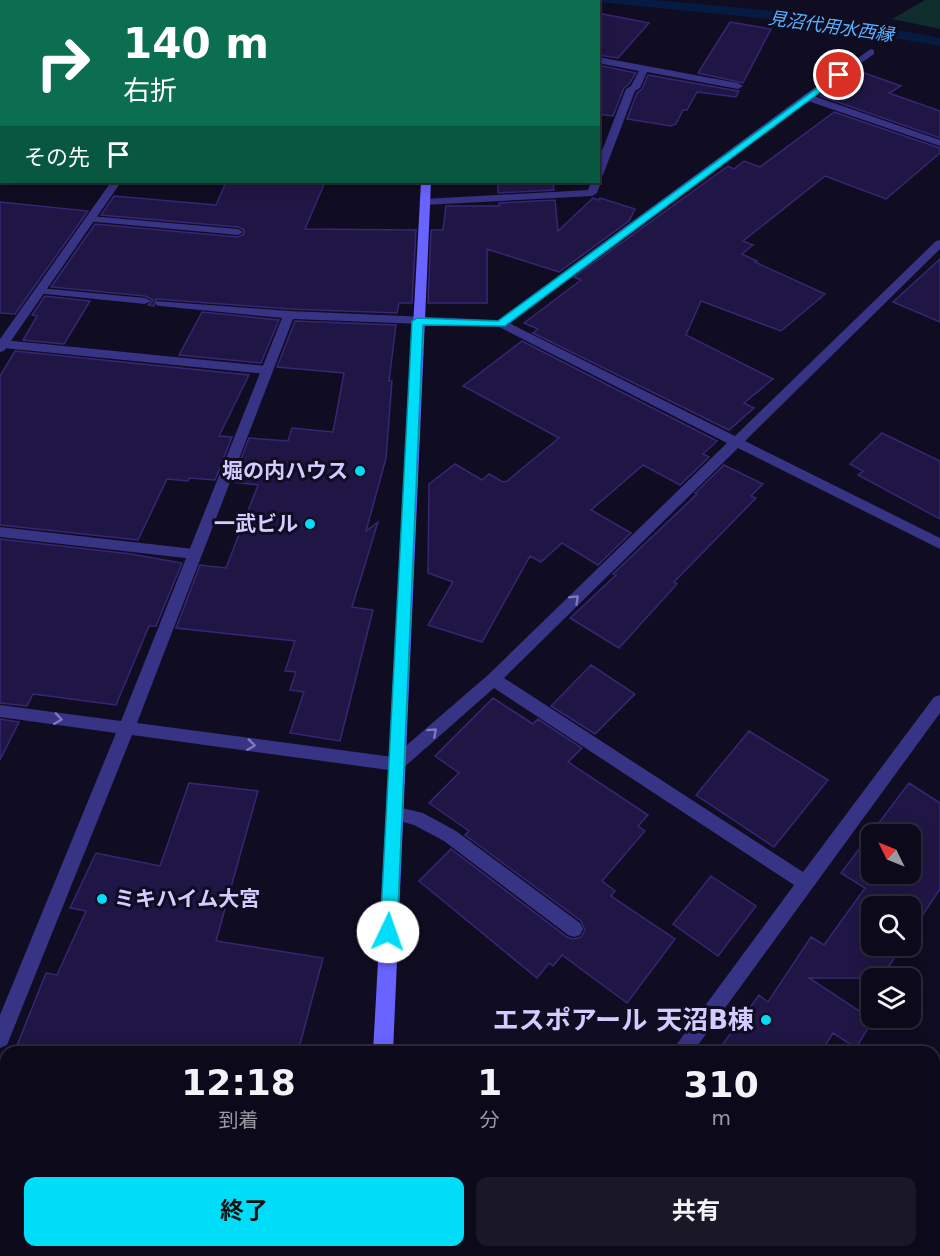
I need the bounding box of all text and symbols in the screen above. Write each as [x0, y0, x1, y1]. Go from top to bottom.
water label: 見沼代用水西縁 [767, 7, 897, 45]
text: 140 m [123, 19, 269, 68]
icon: right [24, 24, 102, 102]
pin [813, 49, 864, 100]
icon: arrive [822, 58, 855, 91]
text: 右折 [123, 75, 177, 106]
icon: arrive [102, 138, 135, 171]
text: その先 [24, 145, 90, 170]
place label: 堀の内ハウス [222, 459, 348, 483]
marker: 堀の内ハウス [353, 464, 367, 478]
place label: 一武ビル [214, 512, 298, 536]
marker: 一武ビル [303, 517, 317, 531]
one-way arrow [567, 595, 578, 606]
one-way arrow [53, 713, 63, 725]
one-way arrow [426, 728, 437, 739]
one-way arrow [247, 739, 256, 751]
north arrow [861, 824, 921, 884]
map controls [861, 824, 921, 1028]
place label: ミキハイム大宮 [114, 887, 260, 911]
marker: ミキハイム大宮 [95, 892, 109, 906]
button: search [861, 896, 921, 956]
position arrow [356, 900, 420, 964]
button: layers [861, 968, 921, 1028]
place label: エスポアール 天沼B棟 [493, 1005, 754, 1035]
marker: エスポアール 天沼B棟 [759, 1013, 773, 1027]
text: 12:18 [181, 1062, 296, 1103]
text: 1 [477, 1062, 502, 1103]
text: 310 [684, 1064, 759, 1105]
text: m [711, 1106, 731, 1130]
text: 到着 [219, 1108, 259, 1132]
text: 分 [480, 1108, 500, 1132]
button: 終了 [24, 1177, 464, 1246]
button: 共有 [476, 1177, 916, 1246]

